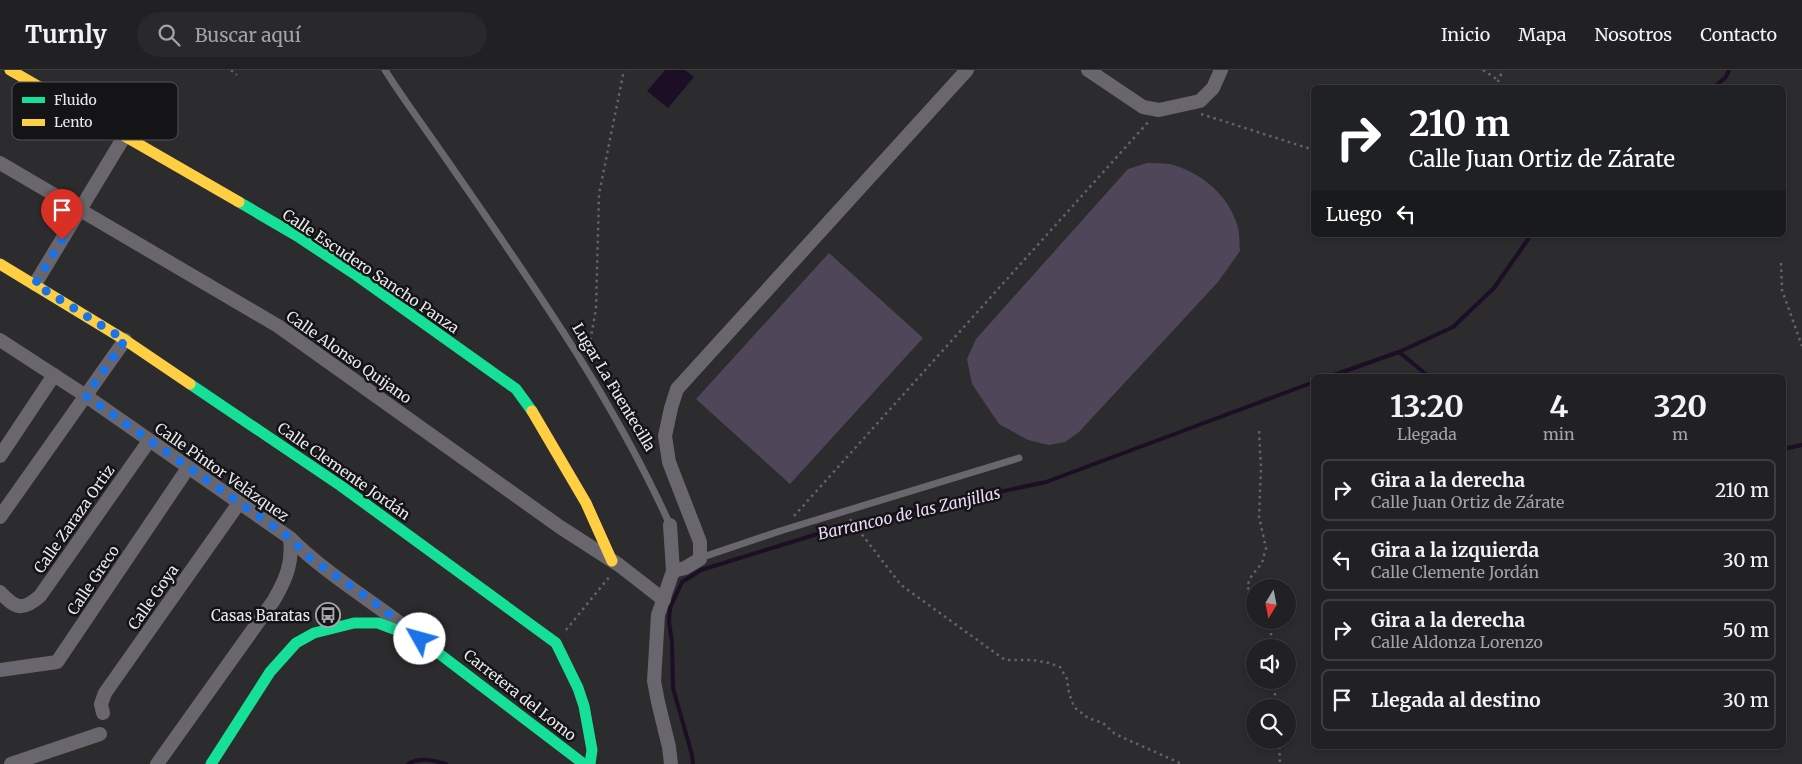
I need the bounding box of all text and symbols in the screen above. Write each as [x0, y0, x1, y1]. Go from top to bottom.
search box [137, 12, 487, 57]
text: Turnly [25, 19, 107, 50]
icon: search [155, 21, 183, 49]
text: Buscar aquí [195, 23, 301, 47]
text: Inicio [1441, 23, 1490, 46]
text: Mapa [1518, 23, 1567, 46]
text: Nosotros [1595, 23, 1672, 46]
text: Contacto [1700, 23, 1777, 46]
legend [12, 82, 178, 140]
text: Fluido [54, 91, 97, 109]
text: 210 m [1409, 102, 1510, 146]
icon: right [1326, 105, 1391, 170]
text: Lento [54, 113, 93, 131]
text: Calle Juan Ortiz de Zárate [1409, 145, 1675, 173]
pin [41, 189, 83, 240]
icon: arrive [48, 196, 76, 224]
icon: left [1392, 200, 1420, 228]
text: Luego [1326, 202, 1382, 226]
street label: Calle Escudero Sancho Panza [279, 205, 463, 337]
street label: Calle Alonso Quijano [283, 307, 416, 408]
street label: Lugar La Fuentecilla [568, 319, 660, 455]
text: 13:20 [1390, 387, 1464, 425]
text: 4 [1549, 387, 1568, 425]
text: 320 [1654, 387, 1707, 425]
street label: Calle Clemente Jordán [274, 418, 414, 524]
street label: Calle Pintor Velázquez [151, 419, 293, 525]
text: Llegada [1397, 424, 1457, 444]
text: min [1543, 424, 1575, 444]
text: m [1672, 424, 1688, 444]
street label: Calle Zaraza Ortiz [29, 461, 119, 577]
text: Gira a la derecha [1371, 468, 1525, 492]
icon: right [1328, 476, 1356, 504]
text: 210 m [1715, 478, 1769, 502]
water label: Barrancoo de las Zanjillas [816, 482, 1003, 544]
text: Calle Juan Ortiz de Zárate [1371, 492, 1564, 512]
text: Gira a la izquierda [1371, 538, 1539, 562]
street label: Calle Greco [63, 541, 123, 618]
icon: left [1328, 546, 1356, 574]
text: 30 m [1723, 548, 1769, 572]
street label: Calle Goya [124, 561, 182, 633]
text: Calle Clemente Jordán [1371, 562, 1539, 582]
north arrow [1246, 579, 1296, 629]
map controls [1246, 579, 1296, 749]
bus stop icon: Casas Baratas [315, 602, 341, 628]
place label: Casas Baratas [211, 606, 310, 625]
text: Gira a la derecha [1371, 608, 1525, 632]
position arrow [393, 612, 445, 664]
icon: right [1328, 616, 1356, 644]
text: 50 m [1723, 618, 1769, 642]
text: Calle Aldonza Lorenzo [1371, 632, 1543, 652]
button: sound [1246, 639, 1296, 689]
street label: Carretera del Lomo [460, 645, 580, 745]
icon: arrive [1328, 686, 1356, 714]
text: Llegada al destino [1371, 688, 1541, 712]
text: 30 m [1723, 688, 1769, 712]
button: search [1246, 699, 1296, 749]

